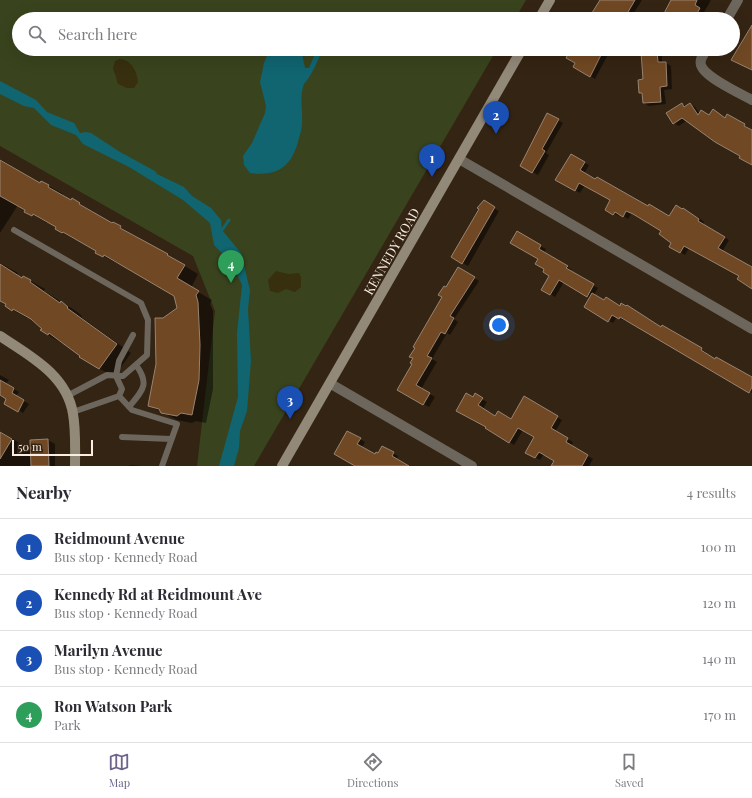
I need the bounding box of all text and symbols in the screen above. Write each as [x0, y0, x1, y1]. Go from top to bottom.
search box [12, 12, 740, 56]
icon: search [26, 23, 48, 45]
text: Search here [58, 24, 137, 44]
pin: 2 [483, 101, 509, 134]
pin: 1 [419, 144, 445, 177]
street label: KENNEDY ROAD [359, 205, 423, 297]
pin: 4 [218, 250, 244, 283]
your location [489, 315, 509, 335]
pin: 3 [277, 386, 303, 419]
scale bar [12, 438, 93, 457]
text: 50 m [18, 439, 42, 454]
text: Nearby [16, 481, 71, 503]
text: 4 results [687, 484, 736, 501]
text: Reidmount Avenue [54, 528, 185, 548]
text: 1 [27, 538, 31, 555]
text: 100 m [701, 538, 736, 555]
text: Bus stop · Kennedy Road [54, 548, 197, 565]
text: Kennedy Rd at Reidmount Ave [54, 584, 262, 604]
text: 2 [26, 594, 32, 611]
text: 120 m [702, 594, 736, 611]
text: Bus stop · Kennedy Road [54, 604, 197, 621]
text: Marilyn Avenue [54, 640, 163, 660]
text: 3 [26, 650, 32, 667]
text: 140 m [702, 650, 736, 667]
text: Bus stop · Kennedy Road [54, 660, 197, 677]
text: Ron Watson Park [54, 696, 172, 716]
text: 4 [26, 706, 32, 723]
text: 170 m [703, 706, 736, 723]
text: Park [54, 716, 81, 733]
tab: Map [108, 751, 130, 790]
tab: Directions [347, 751, 398, 790]
tab: Saved [615, 751, 644, 790]

